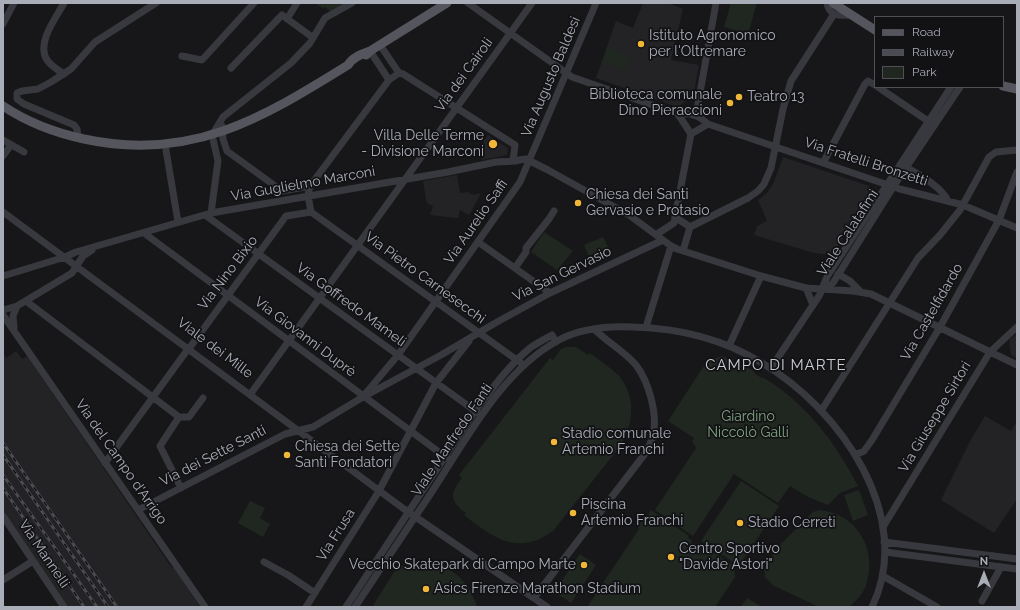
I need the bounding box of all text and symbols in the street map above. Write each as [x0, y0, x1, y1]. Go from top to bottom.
street label: Via Augusto Baldesi [518, 14, 584, 140]
legend [874, 16, 1004, 88]
text: Road [912, 25, 941, 39]
place label: Istituto Agronomico per l'Oltremare [649, 28, 776, 60]
street label: Via dei Cairoli [431, 35, 497, 115]
marker: Istituto Agronomico per l'Oltremare [636, 39, 646, 49]
text: Railway [912, 45, 954, 59]
text: Park [912, 65, 937, 79]
place label: Biblioteca comunale Dino Pieraccioni [589, 87, 722, 120]
place label: Teatro 13 [747, 89, 805, 105]
marker: Teatro 13 [734, 92, 744, 102]
marker: Biblioteca comunale Dino Pieraccioni [725, 98, 735, 108]
place label: Villa Delle Terme - Divisione Marconi [361, 128, 484, 160]
street label: Via Fratelli Bronzetti [802, 134, 930, 190]
marker: Villa Delle Terme - Divisione Marconi [487, 138, 499, 150]
street label: Via Guglielmo Marconi [230, 163, 376, 205]
street label: Via Aurelio Saffi [441, 176, 511, 268]
place label: Chiesa dei Santi Gervasio e Protasio [586, 187, 710, 220]
street label: Viale Calatafimi [814, 187, 882, 279]
marker: Chiesa dei Santi Gervasio e Protasio [573, 198, 583, 208]
street label: Via Pietro Carnesecchi [361, 229, 489, 327]
street label: Via Nino Bixio [195, 233, 261, 313]
street label: Via San Gervasio [510, 243, 614, 305]
street label: Via Goffredo Mameli [293, 260, 409, 350]
street label: Via Castelfidardo [897, 260, 967, 364]
street label: Via Giovanni Duprè [251, 293, 359, 381]
street label: Viale dei Mille [174, 314, 256, 382]
district label: CAMPO DI MARTE [705, 356, 847, 374]
street label: Via Giuseppe Sirtori [895, 358, 975, 476]
street label: Viale Manfredo Fanti [408, 380, 496, 500]
street label: Via del Campo d'Arrigo [72, 396, 170, 528]
park label: Giardino Niccolò Galli [707, 409, 789, 442]
street label: Via dei Sette Santi [157, 422, 269, 490]
place label: Stadio comunale Artemio Franchi [562, 426, 671, 458]
marker: Stadio comunale Artemio Franchi [549, 437, 559, 447]
place label: Chiesa dei Sette Santi Fondatori [295, 439, 400, 472]
marker: Chiesa dei Sette Santi Fondatori [282, 450, 292, 460]
place label: Piscina Artemio Franchi [581, 497, 683, 530]
street label: Via Frusa [313, 505, 359, 565]
marker: Piscina Artemio Franchi [568, 508, 578, 518]
place label: Stadio Cerreti [748, 515, 836, 531]
street label: Via Mannelli [15, 517, 73, 591]
marker: Stadio Cerreti [735, 518, 745, 528]
place label: Centro Sportivo "Davide Astori" [679, 541, 780, 574]
marker: Centro Sportivo "Davide Astori" [666, 552, 676, 562]
north arrow [964, 554, 1004, 594]
text: N [980, 555, 988, 568]
place label: Vecchio Skatepark di Campo Marte [349, 557, 576, 573]
marker: Vecchio Skatepark di Campo Marte [579, 560, 589, 570]
place label: Asics Firenze Marathon Stadium [434, 581, 641, 597]
marker: Asics Firenze Marathon Stadium [421, 584, 431, 594]

